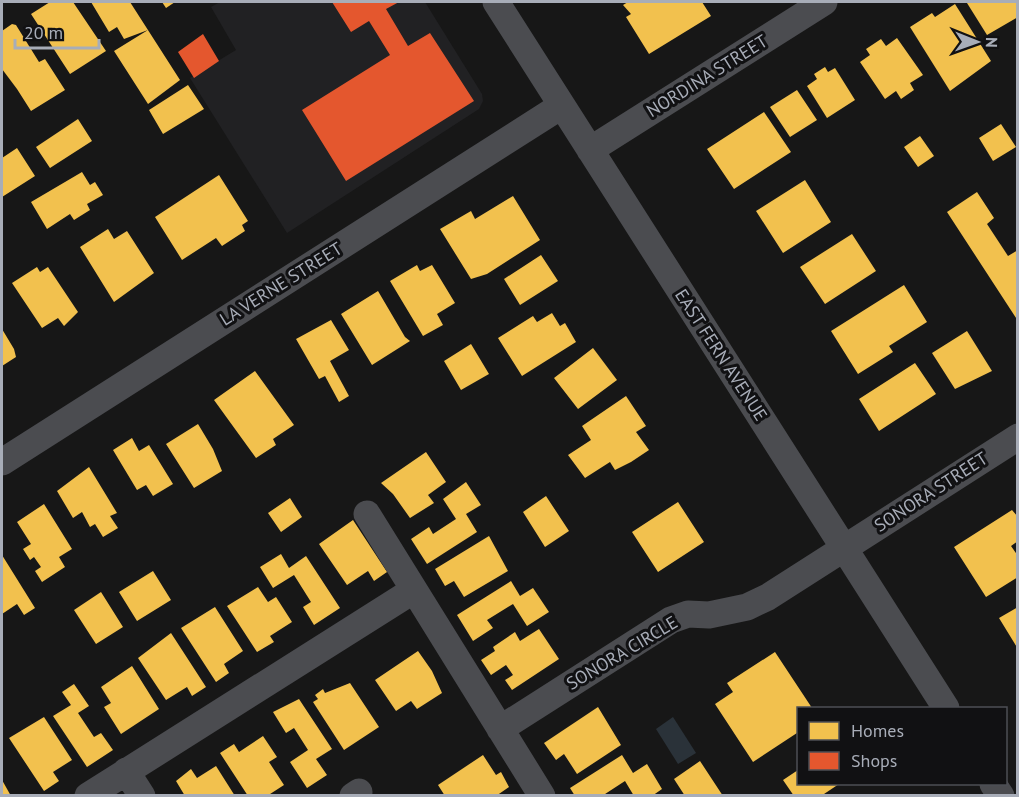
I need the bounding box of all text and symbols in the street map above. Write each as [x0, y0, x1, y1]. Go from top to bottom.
scale bar [15, 12, 99, 50]
north arrow [947, 12, 1007, 72]
text: 20 m [24, 21, 63, 44]
street label: NORDINA STREET [642, 29, 772, 122]
text: N [982, 37, 1002, 48]
street label: LA VERNE STREET [215, 237, 346, 330]
street label: EAST FERN AVENUE [670, 284, 773, 425]
street label: SONORA STREET [870, 446, 992, 537]
street label: SONORA CIRCLE [562, 610, 682, 695]
legend [797, 707, 1007, 785]
text: Homes [851, 719, 904, 742]
text: Shops [851, 749, 897, 772]

